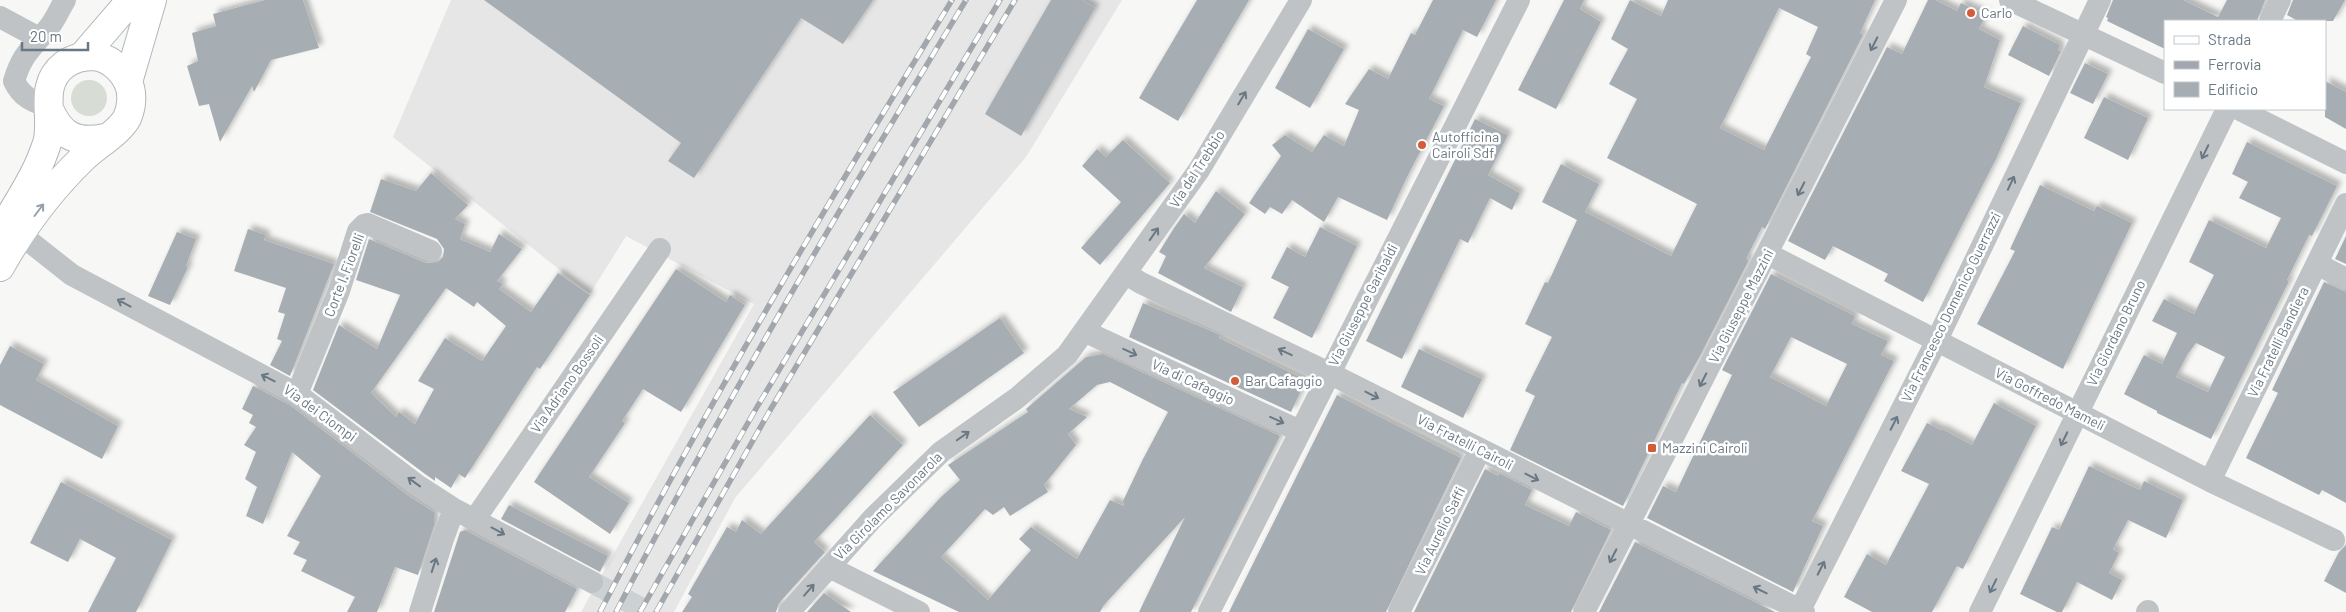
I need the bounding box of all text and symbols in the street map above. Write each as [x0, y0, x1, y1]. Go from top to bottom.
place label: Carlo [1981, 4, 2013, 21]
marker: Carlo [1965, 7, 1977, 19]
scale bar [22, 20, 89, 52]
legend [2164, 20, 2326, 110]
text: 20 m [30, 27, 62, 45]
text: Strada [2208, 30, 2251, 48]
one-way arrow [1869, 36, 1879, 51]
text: Ferrovia [2208, 55, 2261, 73]
text: Edificio [2208, 80, 2258, 98]
one-way arrow [1237, 91, 1247, 105]
street label: Via del Trebbio [1165, 127, 1228, 211]
place label: Autofficina Cairoli Sdf [1432, 128, 1499, 161]
marker: Autofficina Cairoli Sdf [1416, 139, 1428, 151]
one-way arrow [2200, 144, 2209, 159]
one-way arrow [2007, 176, 2017, 191]
one-way arrow [1796, 181, 1805, 196]
one-way arrow [33, 204, 44, 217]
street label: Via Francesco Domenico Guerrazzi [1897, 209, 2004, 404]
one-way arrow [1149, 227, 1159, 241]
street label: Corte l. Fiorelli [320, 231, 367, 319]
street label: Via Giuseppe Garibaldi [1324, 241, 1401, 369]
street label: Via Giuseppe Mazzini [1704, 246, 1777, 366]
street label: Via Giordano Bruno [2083, 277, 2149, 389]
street label: Via Fratelli Bandiera [2243, 284, 2312, 400]
one-way arrow [116, 298, 131, 308]
street label: Via Adriano Bossoli [526, 332, 607, 436]
one-way arrow [1278, 346, 1293, 356]
one-way arrow [1122, 348, 1137, 358]
street label: Via di Cafaggio [1149, 355, 1237, 408]
street label: Via Goffredo Mameli [1992, 363, 2108, 434]
place label: Bar Cafaggio [1245, 372, 1322, 389]
one-way arrow [1698, 372, 1707, 387]
one-way arrow [260, 373, 275, 383]
marker: Bar Cafaggio [1229, 375, 1241, 387]
street label: Via dei Ciompi [281, 380, 360, 445]
one-way arrow [1364, 391, 1379, 400]
street label: Via Fratelli Cairoli [1414, 410, 1516, 473]
one-way arrow [1269, 416, 1284, 426]
one-way arrow [1890, 416, 1899, 431]
one-way arrow [956, 431, 970, 441]
one-way arrow [2059, 432, 2069, 447]
place label: Mazzini Cairoli [1662, 439, 1748, 456]
marker: Mazzini Cairoli [1646, 442, 1658, 454]
street label: Via Girolamo Savonarola [830, 448, 945, 563]
one-way arrow [1525, 472, 1540, 482]
one-way arrow [408, 477, 421, 488]
street label: Via Aurelio Saffi [1411, 484, 1468, 578]
one-way arrow [490, 527, 505, 537]
one-way arrow [1608, 548, 1617, 563]
one-way arrow [430, 558, 440, 574]
one-way arrow [1817, 561, 1826, 576]
one-way arrow [1988, 578, 1998, 593]
one-way arrow [803, 583, 815, 596]
one-way arrow [1753, 585, 1768, 594]

